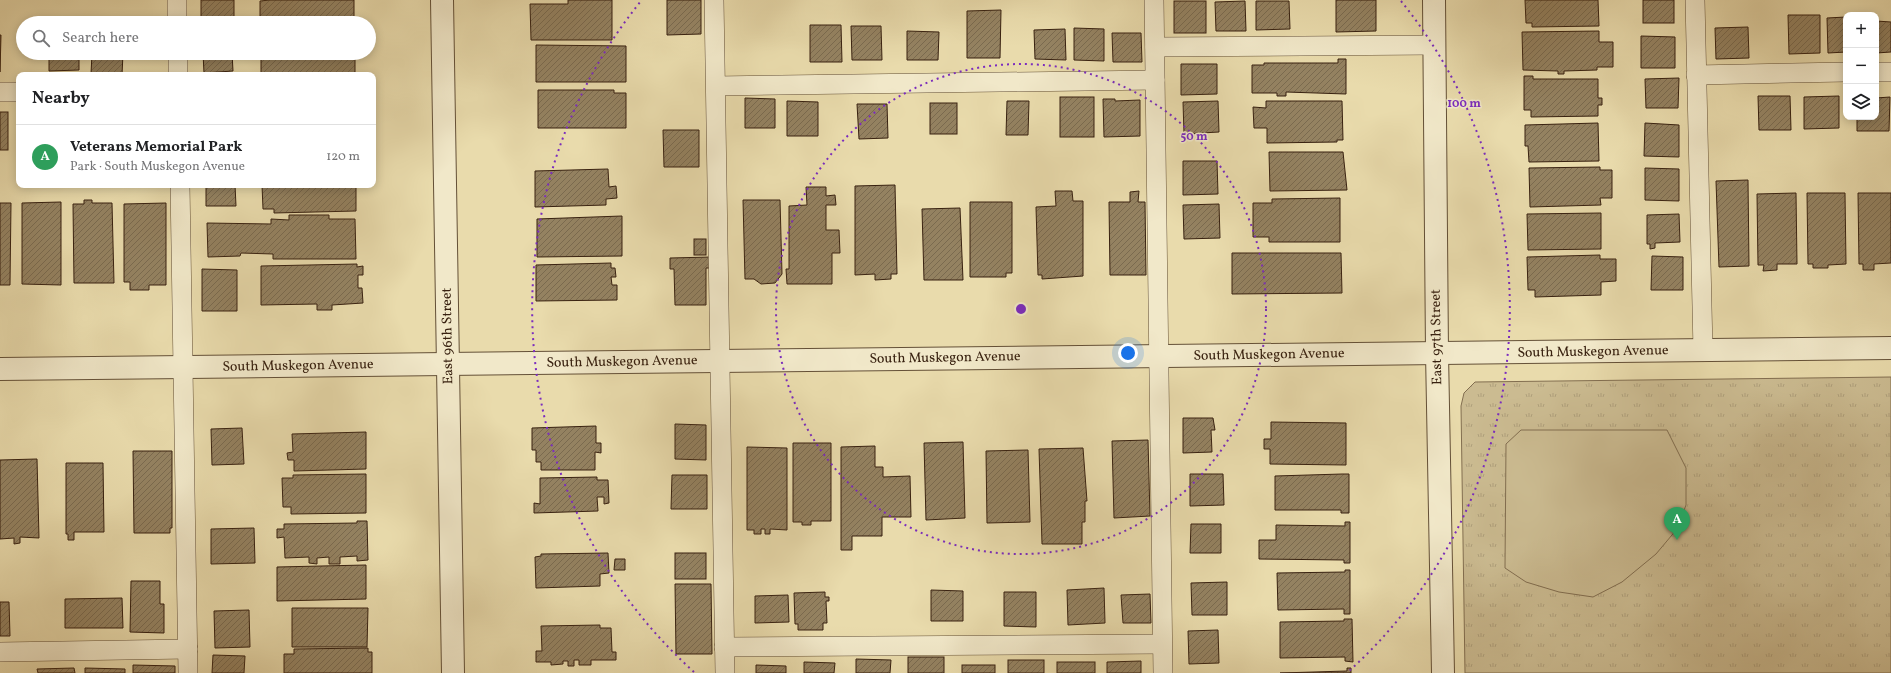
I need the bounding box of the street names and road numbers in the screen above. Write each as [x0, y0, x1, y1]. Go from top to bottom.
street label: East 96th Street [438, 287, 458, 385]
street label: East 97th Street [1427, 289, 1447, 385]
street label: South Muskegon Avenue [1517, 341, 1669, 363]
street label: South Muskegon Avenue [1193, 344, 1345, 366]
street label: South Muskegon Avenue [869, 347, 1021, 369]
street label: South Muskegon Avenue [546, 351, 698, 373]
street label: South Muskegon Avenue [222, 355, 374, 377]

